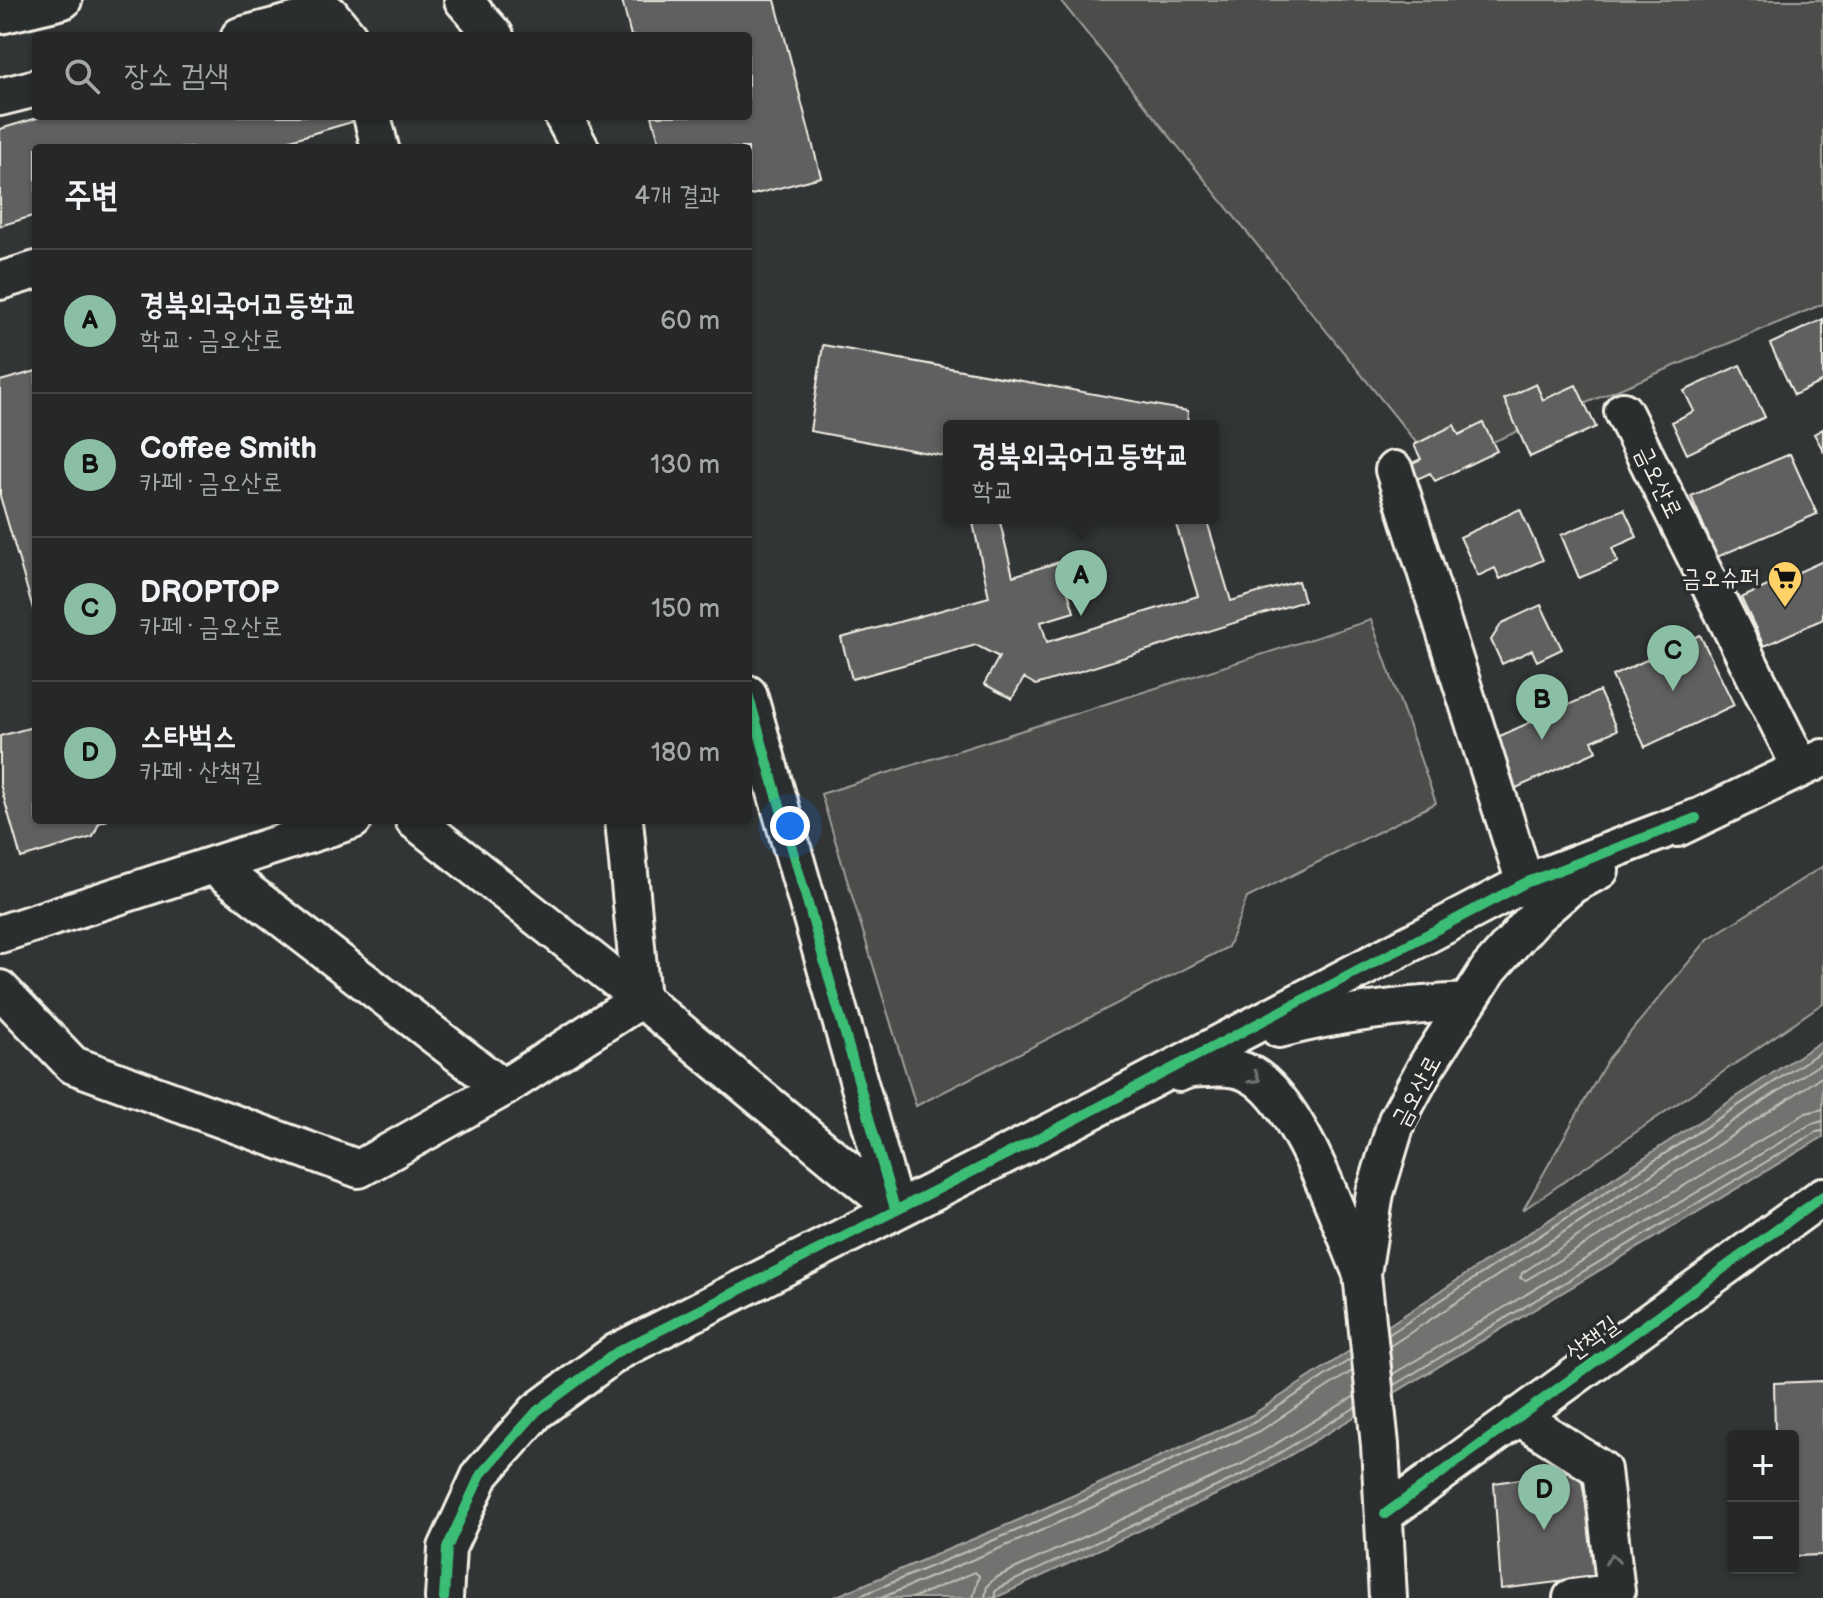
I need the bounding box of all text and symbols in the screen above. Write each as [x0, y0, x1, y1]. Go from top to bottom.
search box [32, 32, 752, 120]
icon: search [60, 54, 104, 98]
text: 장소 검색 [124, 58, 229, 94]
text: 주변 [64, 175, 119, 216]
text: 4개 결과 [634, 181, 720, 212]
text: 경북외국어고등학교 [140, 287, 357, 323]
text: A [82, 306, 98, 337]
text: 60 m [660, 306, 720, 337]
text: 학교 · 금오산로 [140, 325, 282, 356]
popup [943, 420, 1219, 524]
text: Coffee Smith [140, 431, 317, 467]
text: 경북외국어고등학교 [972, 438, 1190, 474]
street label: 금오산로 [1629, 441, 1689, 523]
text: B [81, 450, 99, 481]
text: 130 m [650, 450, 720, 481]
text: 카페 · 금오산로 [140, 468, 282, 499]
text: 학교 [972, 476, 1014, 507]
pin: A [1055, 550, 1107, 616]
supermarket icon: 금오슈퍼 [1766, 559, 1804, 609]
place label: 금오슈퍼 [1682, 564, 1759, 593]
text: DROPTOP [140, 575, 279, 611]
text: C [81, 594, 99, 625]
text: 150 m [651, 594, 720, 625]
text: 카페 · 금오산로 [140, 612, 282, 643]
pin: C [1647, 625, 1699, 691]
pin: B [1516, 674, 1568, 740]
text: 스타벅스 [140, 719, 237, 755]
text: D [81, 738, 99, 769]
text: 180 m [651, 738, 720, 769]
text: 카페 · 산책길 [140, 757, 262, 788]
your location [770, 806, 810, 846]
street label: 금오산로 [1386, 1050, 1447, 1132]
one-way arrow [1246, 1068, 1260, 1083]
street label: 산책길 [1560, 1310, 1624, 1367]
map controls [1727, 1430, 1799, 1574]
button: + [1727, 1430, 1799, 1502]
pin: D [1518, 1464, 1570, 1530]
button: − [1727, 1502, 1799, 1574]
one-way arrow [1604, 1552, 1621, 1565]

